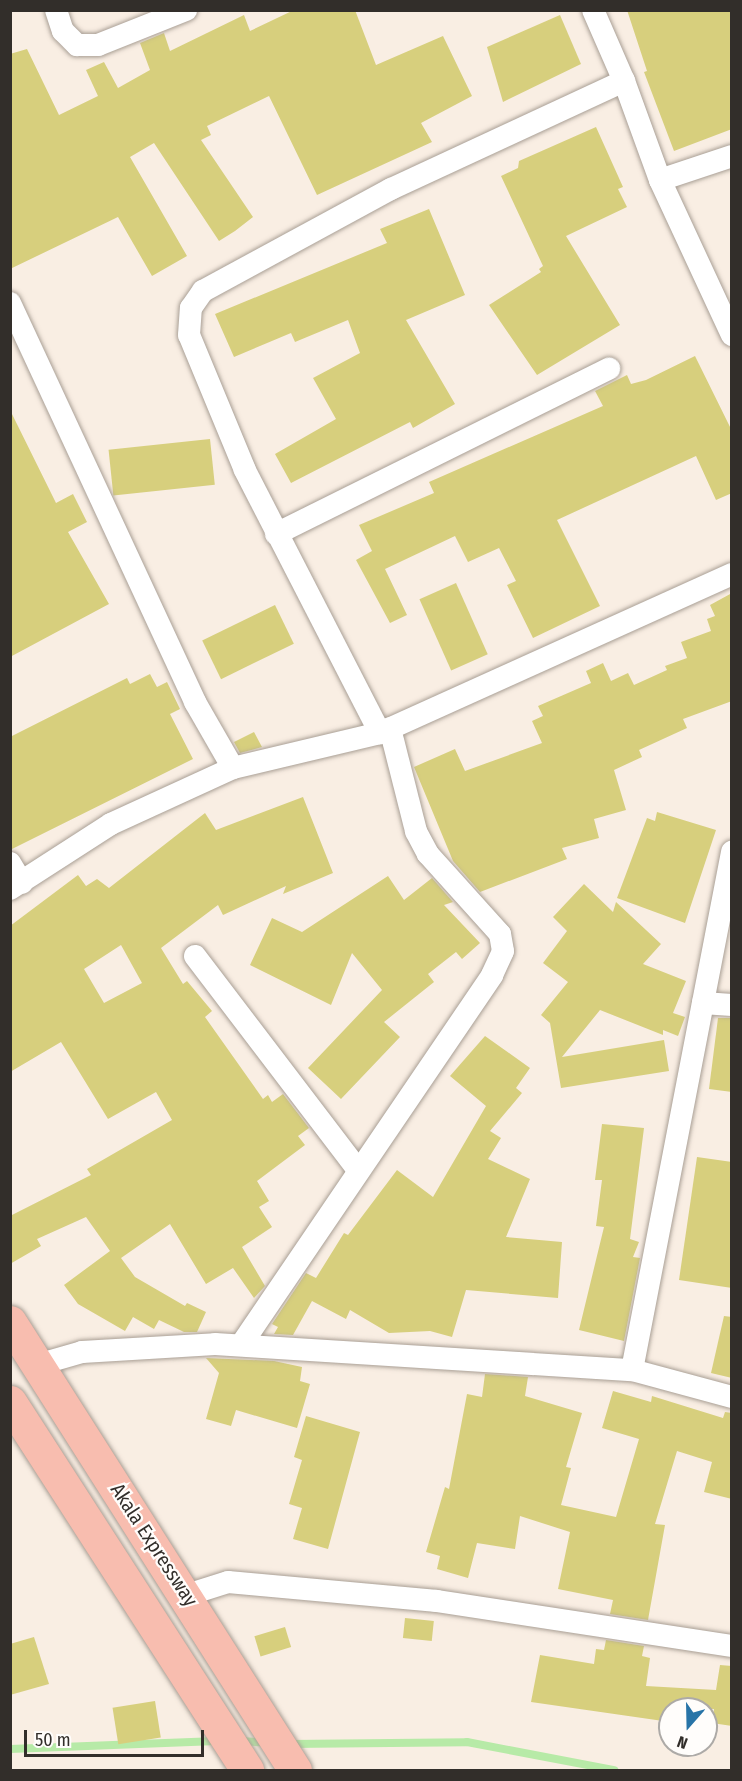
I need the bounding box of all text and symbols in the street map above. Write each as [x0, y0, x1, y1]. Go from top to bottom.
street label: Akala Expressway [105, 1479, 203, 1611]
north arrow [658, 1697, 718, 1757]
scale bar [27, 1718, 207, 1756]
text: 50 m [35, 1729, 71, 1751]
text: N [675, 1732, 690, 1753]

